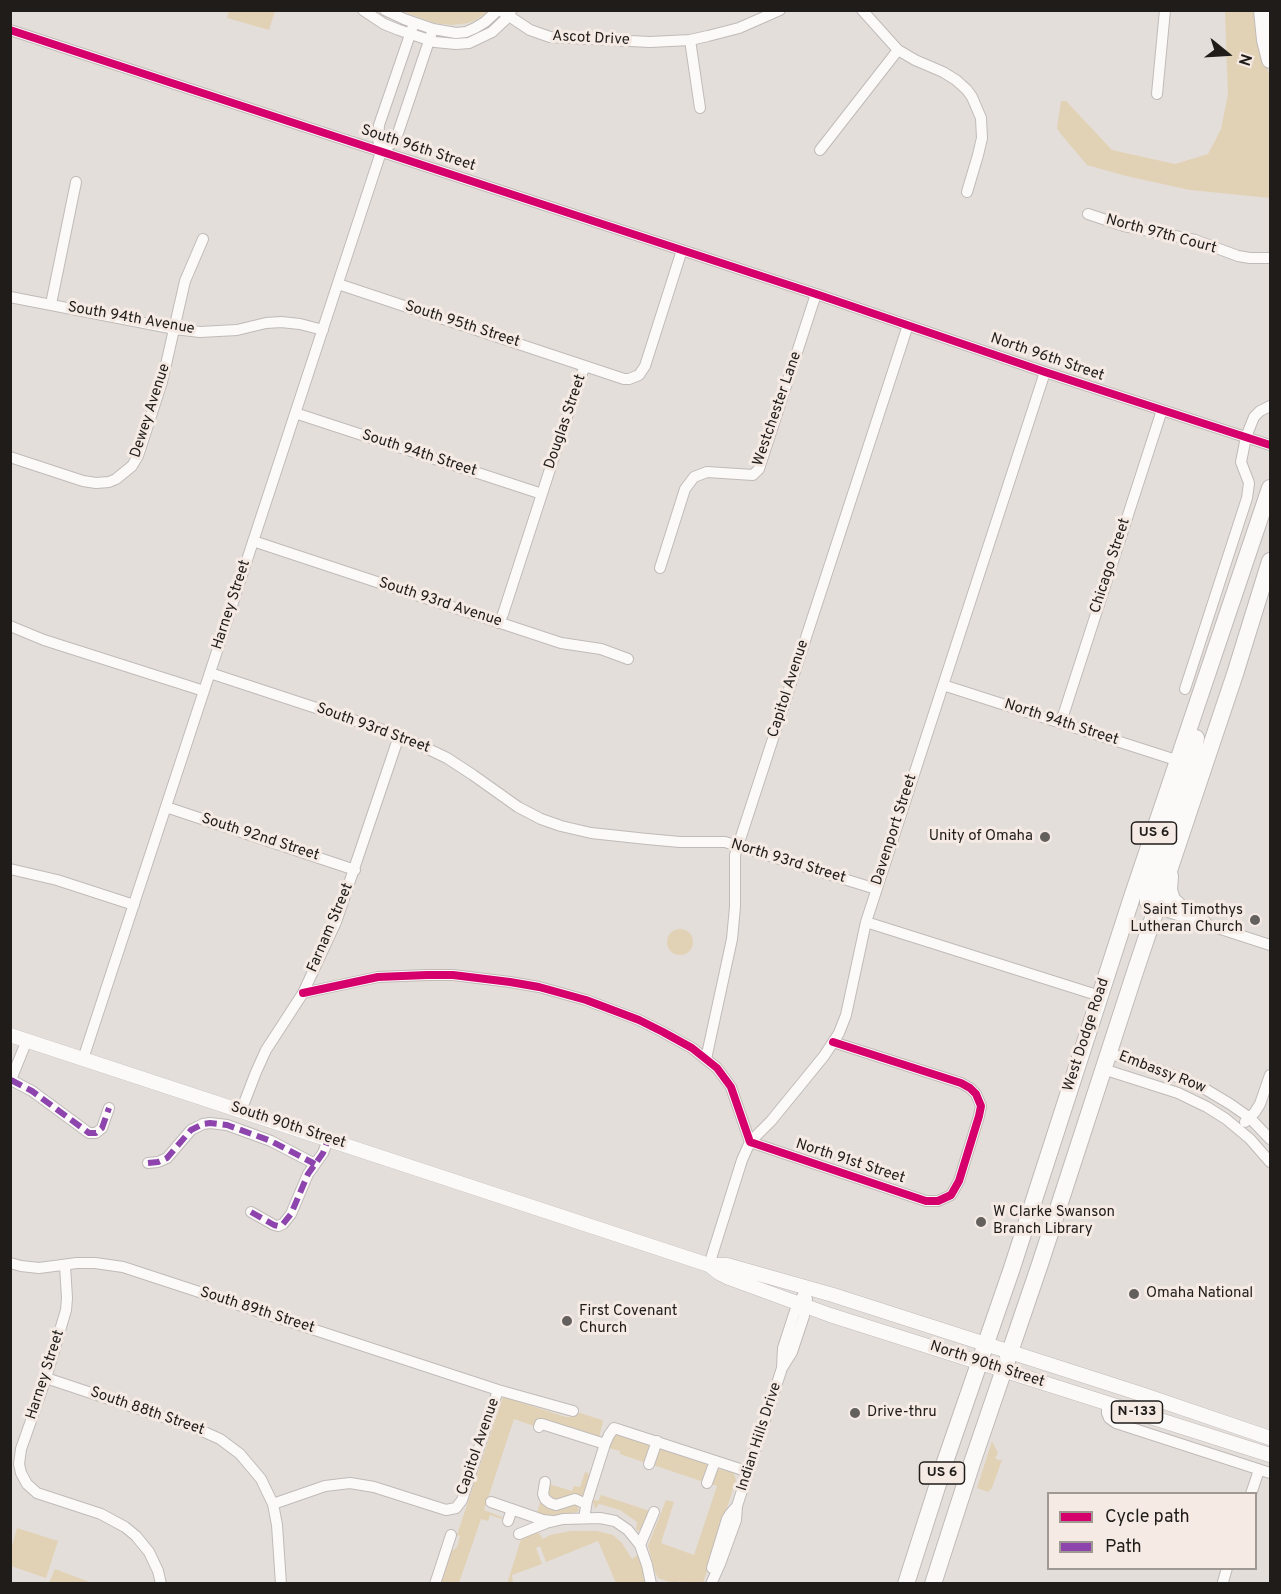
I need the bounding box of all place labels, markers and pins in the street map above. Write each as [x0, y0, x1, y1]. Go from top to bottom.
place label: Unity of Omaha [929, 828, 1033, 846]
marker: Unity of Omaha [1038, 830, 1052, 844]
place label: Saint Timothys Lutheran Church [1130, 902, 1243, 937]
marker: Saint Timothys Lutheran Church [1248, 913, 1262, 927]
place label: W Clarke Swanson Branch Library [993, 1204, 1115, 1239]
marker: W Clarke Swanson Branch Library [974, 1215, 988, 1229]
place label: Omaha National [1146, 1285, 1253, 1303]
marker: Omaha National [1127, 1287, 1141, 1301]
place label: First Covenant Church [579, 1303, 677, 1338]
marker: First Covenant Church [560, 1314, 574, 1328]
place label: Drive-thru [867, 1404, 937, 1422]
marker: Drive-thru [848, 1406, 862, 1420]

